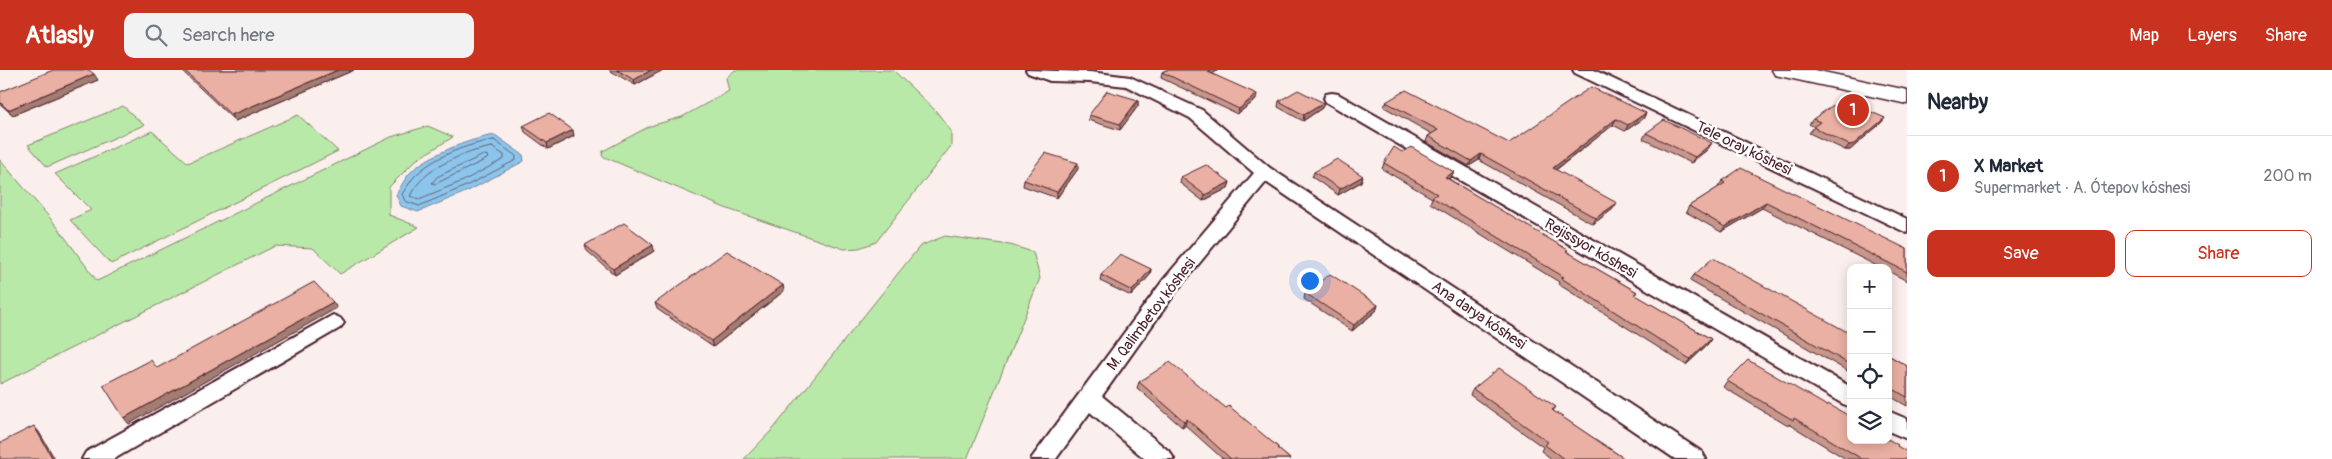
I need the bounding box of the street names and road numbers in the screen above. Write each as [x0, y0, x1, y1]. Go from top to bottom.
street label: Tele oray kóshesi [1693, 117, 1795, 180]
street label: Rejissyor kóshesi [1541, 214, 1641, 283]
street label: M. Qalimbetov kóshesi [1103, 254, 1200, 374]
street label: Ana darya kóshesi [1428, 277, 1530, 354]

